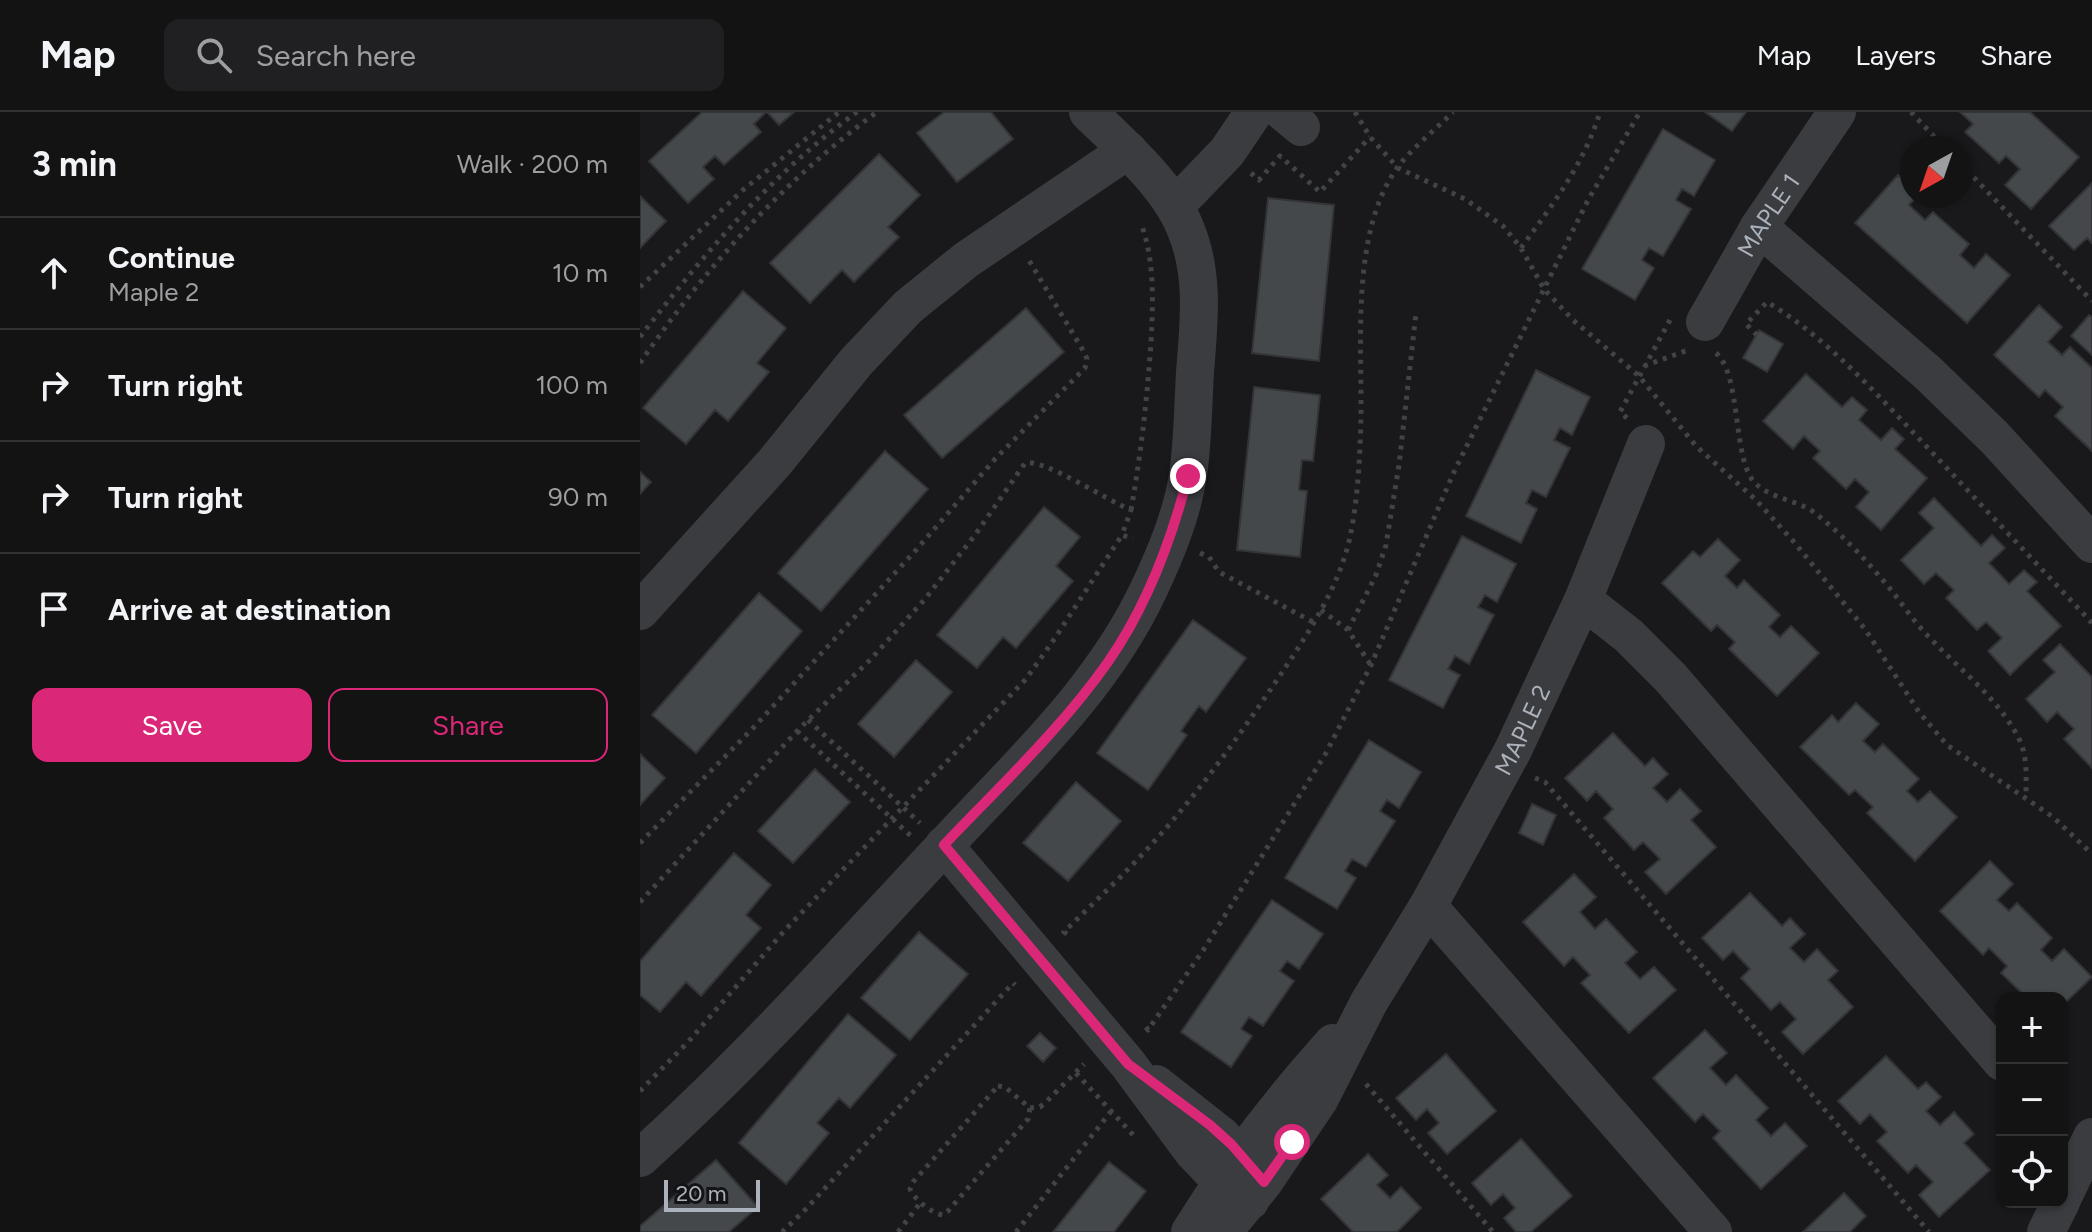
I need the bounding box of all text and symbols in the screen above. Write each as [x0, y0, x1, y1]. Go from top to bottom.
search box [164, 19, 724, 91]
text: Map [40, 32, 116, 78]
icon: search [192, 33, 236, 77]
text: Search here [256, 37, 416, 74]
text: Map [1757, 38, 1811, 72]
text: Layers [1855, 38, 1936, 72]
text: Share [1980, 38, 2052, 72]
north arrow [1900, 136, 1972, 208]
text: 3 min [32, 144, 117, 185]
text: Walk · 200 m [457, 148, 608, 180]
street label: MAPLE 1 [1731, 168, 1805, 262]
text: Continue [108, 239, 235, 276]
icon: ahead [32, 251, 76, 295]
text: 10 m [552, 257, 608, 289]
text: Maple 2 [108, 276, 200, 308]
icon: right [32, 363, 76, 407]
text: Turn right [108, 367, 243, 404]
text: 100 m [535, 369, 608, 401]
route end [1170, 458, 1206, 494]
icon: right [32, 475, 76, 519]
text: Turn right [108, 479, 243, 516]
text: 90 m [548, 481, 608, 513]
icon: arrive [32, 587, 76, 631]
text: Arrive at destination [108, 591, 391, 628]
street label: MAPLE 2 [1488, 680, 1556, 780]
button: Save [32, 688, 312, 762]
button: Share [328, 688, 608, 762]
map controls [1996, 992, 2068, 1208]
button: + [1996, 992, 2068, 1064]
button: − [1996, 1064, 2068, 1136]
route start [1274, 1124, 1310, 1160]
button: locate [1996, 1136, 2068, 1208]
scale bar [664, 1176, 760, 1212]
text: 20 m [676, 1180, 727, 1207]

